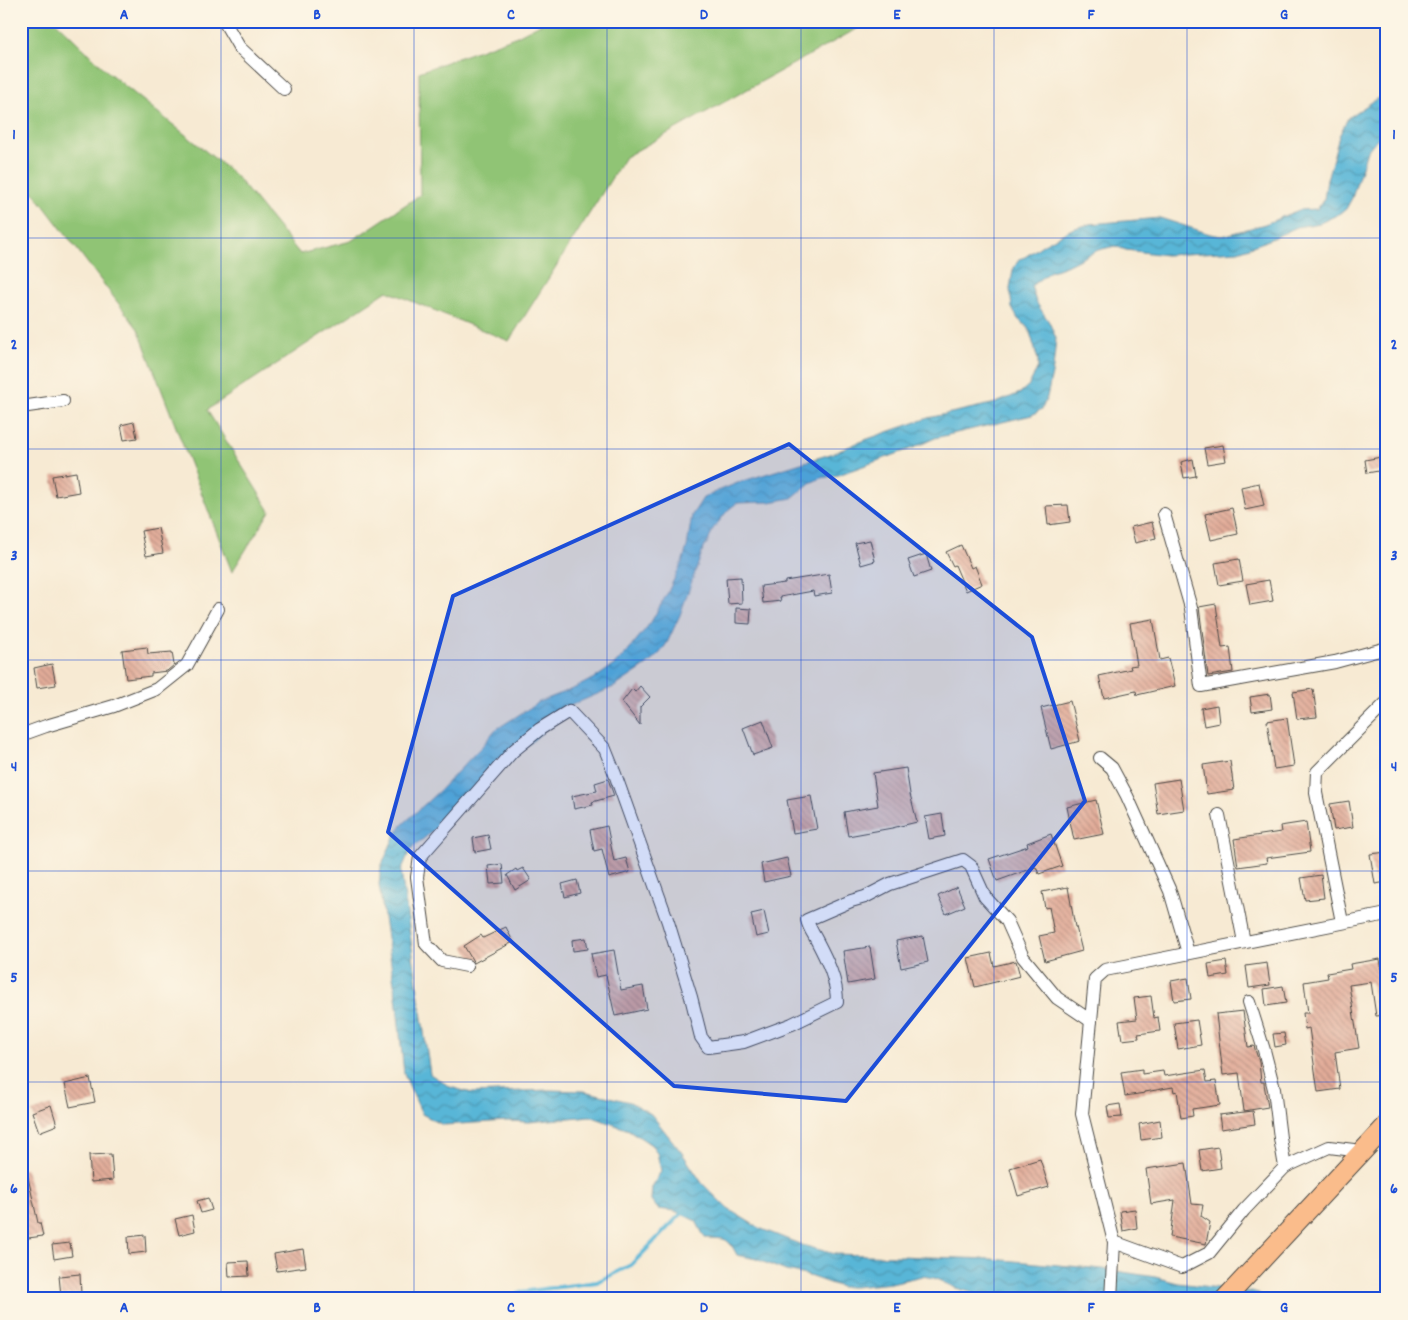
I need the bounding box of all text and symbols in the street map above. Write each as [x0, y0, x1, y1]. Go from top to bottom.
text: A [120, 4, 129, 27]
text: B [313, 4, 321, 27]
text: C [507, 4, 515, 27]
text: D [700, 4, 709, 27]
text: E [893, 4, 901, 27]
text: F [1087, 4, 1095, 27]
text: G [1280, 4, 1288, 27]
text: 1 [12, 124, 16, 147]
text: 1 [1392, 124, 1396, 147]
text: 2 [11, 334, 18, 357]
text: 2 [1391, 334, 1398, 357]
text: 3 [10, 545, 18, 568]
text: 3 [1390, 545, 1398, 568]
text: 4 [11, 756, 17, 779]
text: 4 [1391, 756, 1397, 779]
text: 5 [10, 967, 18, 990]
text: 5 [1390, 967, 1398, 990]
text: 6 [10, 1178, 18, 1201]
text: 6 [1390, 1178, 1398, 1201]
text: A [120, 1297, 129, 1320]
text: B [313, 1297, 321, 1320]
text: C [507, 1297, 515, 1320]
text: D [700, 1297, 709, 1320]
text: E [893, 1297, 901, 1320]
text: F [1087, 1297, 1095, 1320]
text: G [1280, 1297, 1288, 1320]

